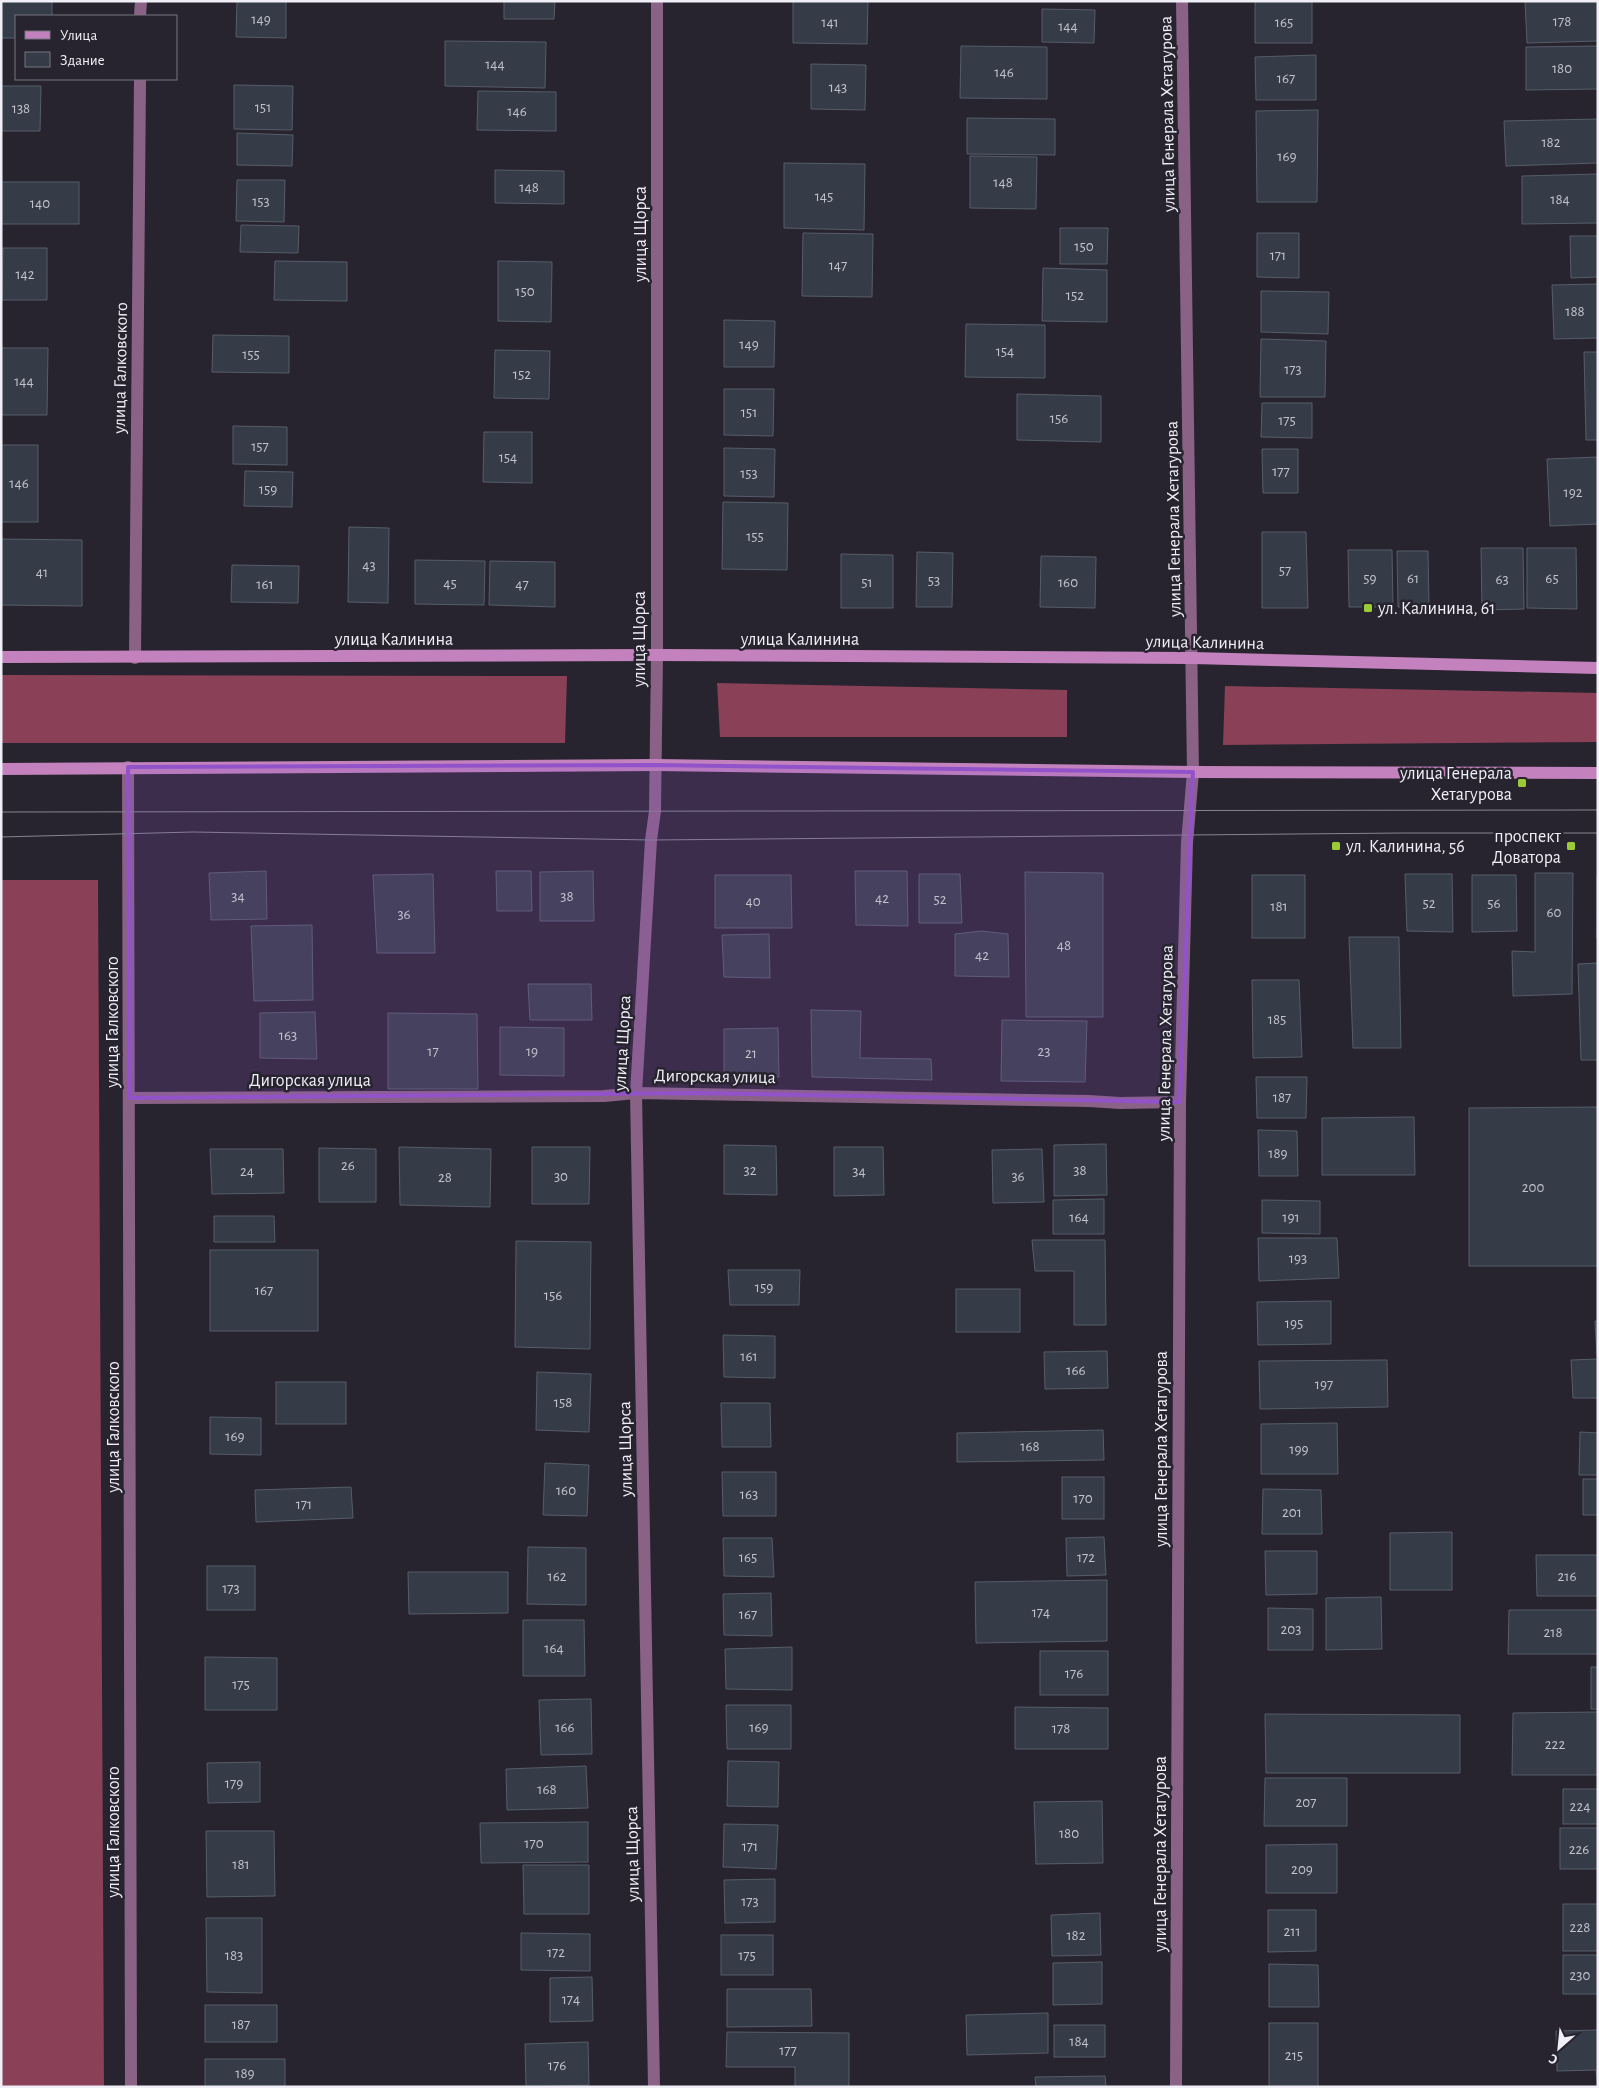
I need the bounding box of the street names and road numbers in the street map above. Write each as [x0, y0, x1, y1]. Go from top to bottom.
street label: улица Генерала Хетагурова [1157, 16, 1179, 213]
street label: улица Щорса [632, 186, 650, 283]
street label: улица Галковского [111, 302, 131, 435]
street label: улица Генерала Хетагурова [1163, 421, 1185, 618]
street label: улица Щорса [631, 591, 649, 688]
street label: улица Калинина [334, 631, 453, 649]
street label: улица Калинина [740, 631, 859, 649]
street label: улица Калинина [1145, 633, 1264, 653]
street label: улица Генерала Хетагурова [1155, 945, 1177, 1142]
street label: улица Галковского [104, 956, 122, 1089]
street label: улица Щорса [611, 995, 634, 1092]
street label: Дигорская улица [654, 1067, 776, 1087]
street label: Дигорская улица [249, 1072, 371, 1090]
street label: улица Генерала Хетагурова [1153, 1351, 1171, 1548]
street label: улица Галковского [105, 1361, 123, 1494]
street label: улица Щорса [616, 1401, 636, 1498]
street label: улица Генерала Хетагурова [1152, 1756, 1170, 1953]
street label: улица Галковского [105, 1766, 123, 1899]
street label: улица Щорса [623, 1806, 643, 1903]

